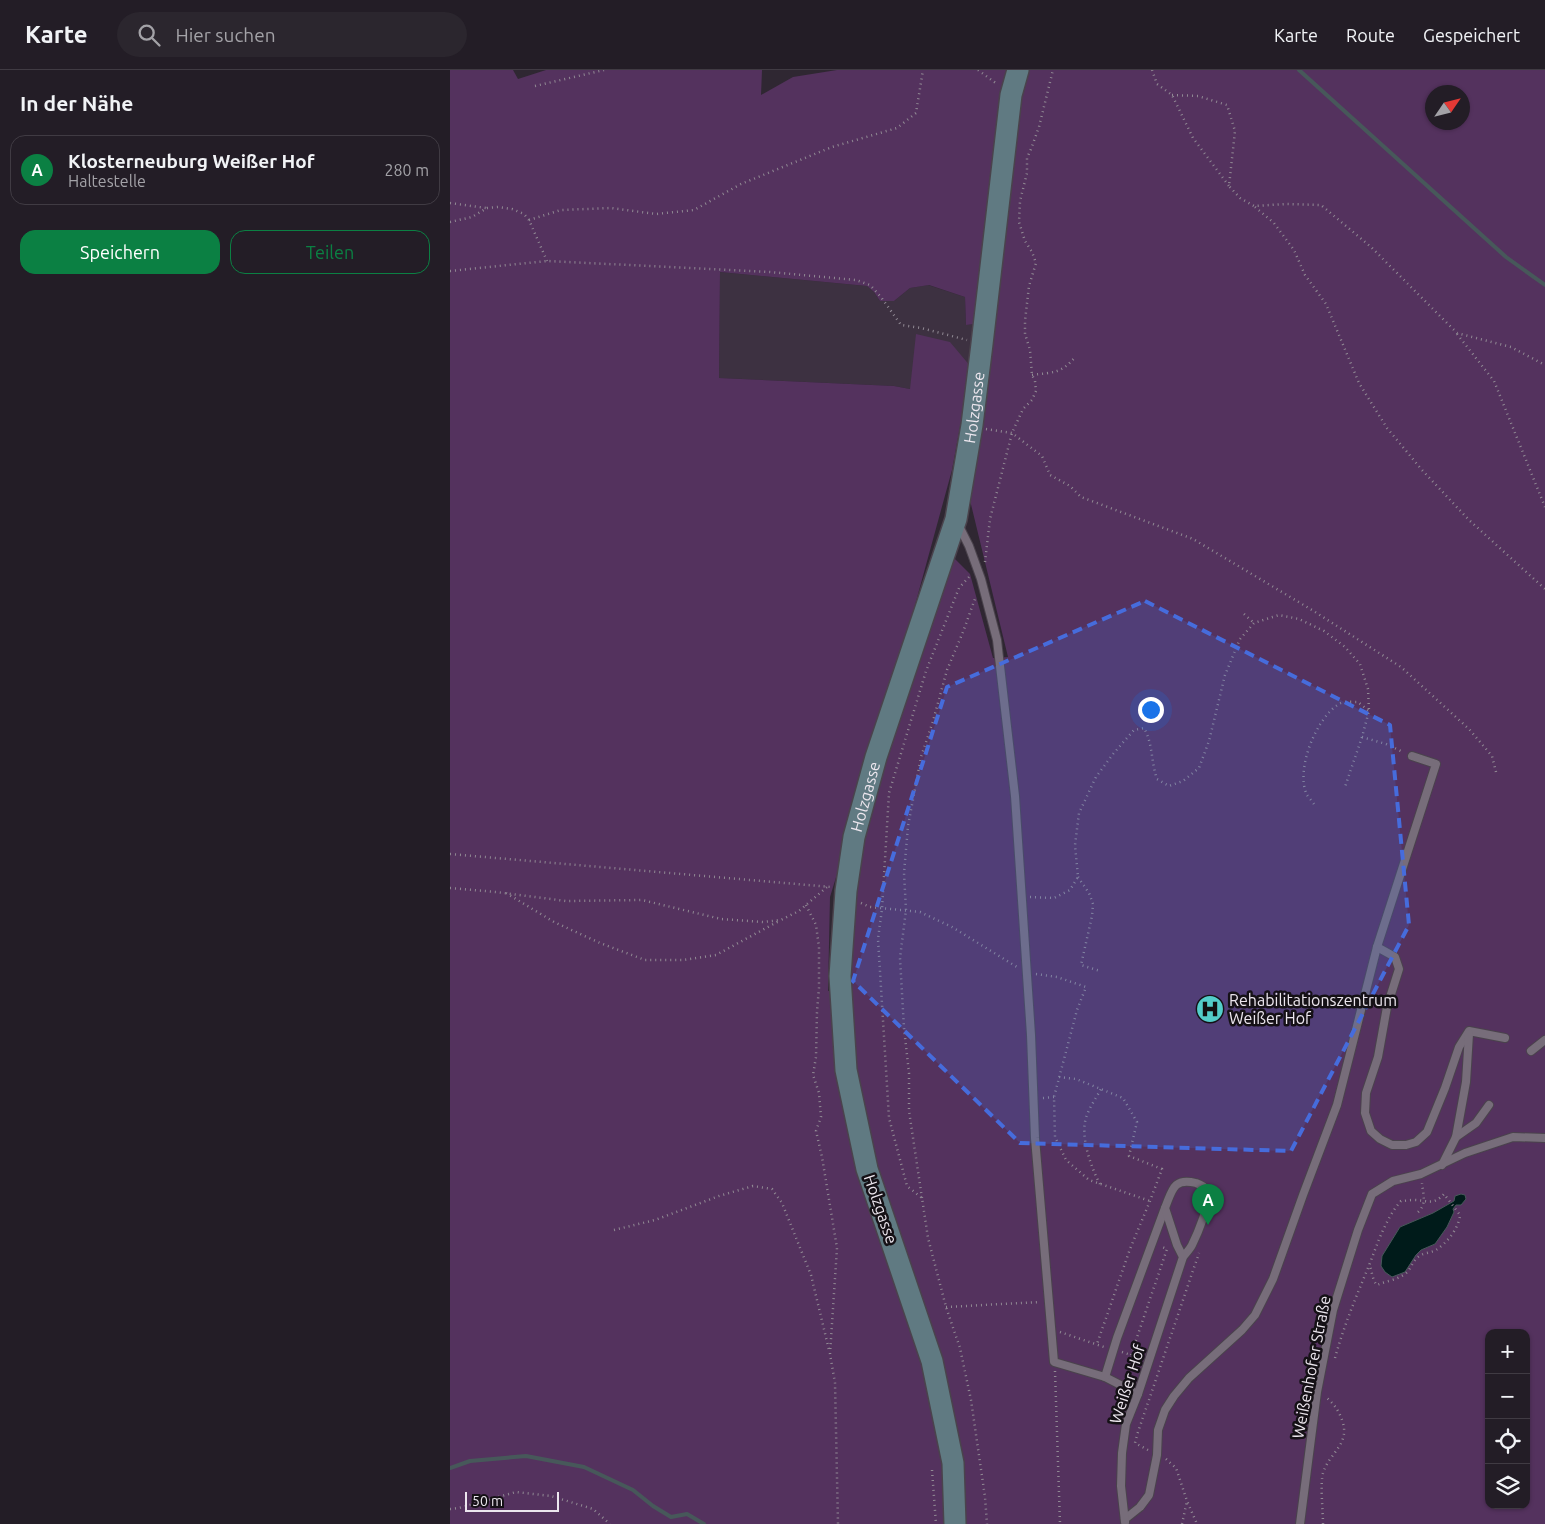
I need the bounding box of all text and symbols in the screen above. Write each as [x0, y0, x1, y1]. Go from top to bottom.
search box [117, 12, 467, 57]
text: Karte [25, 21, 87, 48]
icon: search [135, 21, 163, 49]
text: Hier suchen [175, 24, 276, 46]
text: Karte [1274, 25, 1318, 45]
text: Route [1346, 25, 1395, 45]
text: Gespeichert [1423, 25, 1520, 45]
north arrow [1425, 85, 1470, 130]
text: In der Nähe [20, 91, 133, 115]
text: Klosterneuburg Weißer Hof [68, 150, 315, 172]
text: A [31, 161, 43, 179]
text: 280 m [384, 161, 429, 179]
text: Haltestelle [68, 172, 146, 190]
button: Speichern [20, 230, 220, 274]
button: Teilen [230, 230, 430, 274]
street label: Holzgasse [960, 371, 987, 445]
your location [1138, 697, 1164, 723]
street label: Holzgasse [847, 759, 883, 834]
place label: Rehabilitationszentrum Weißer Hof [1229, 991, 1397, 1027]
hospital icon: Rehabilitationszentrum Weißer Hof [1195, 994, 1225, 1024]
street label: Holzgasse [861, 1172, 901, 1246]
pin: A [1192, 1184, 1224, 1225]
street label: Weißenhofer Straße [1288, 1294, 1334, 1440]
map controls [1485, 1329, 1530, 1509]
button: + [1485, 1329, 1530, 1374]
street label: Weißer Hof [1106, 1341, 1149, 1426]
button: − [1485, 1374, 1530, 1419]
button: locate [1485, 1419, 1530, 1464]
button: layers [1485, 1464, 1530, 1509]
scale bar [465, 1489, 559, 1512]
text: 50 m [472, 1493, 503, 1509]

